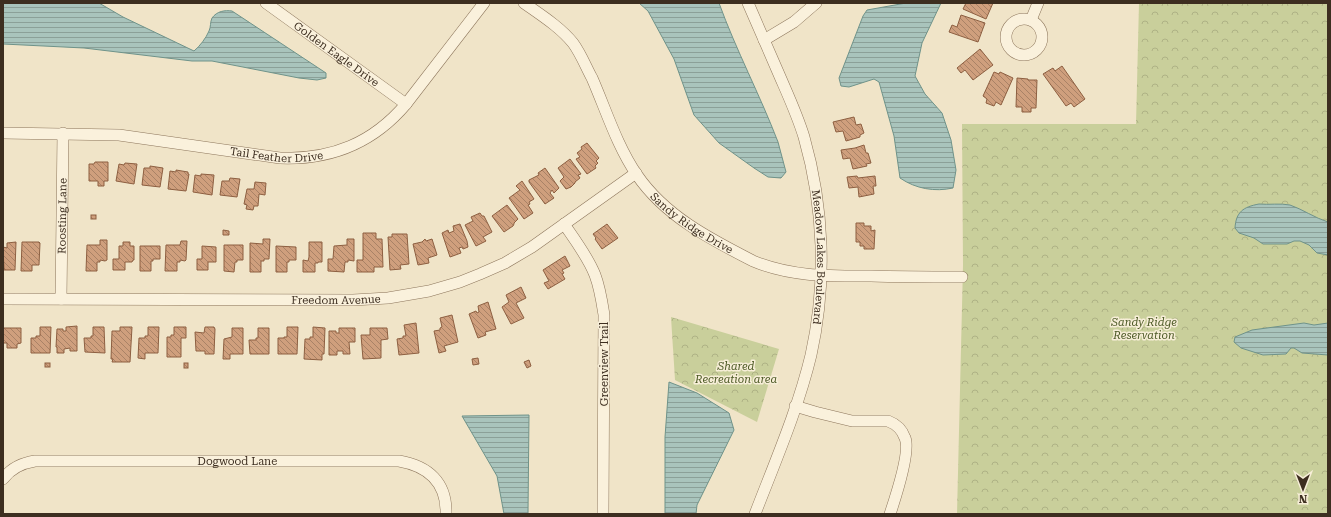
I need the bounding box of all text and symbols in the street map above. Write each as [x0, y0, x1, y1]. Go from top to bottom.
street label: Golden Eagle Drive [291, 19, 382, 89]
street label: Tail Feather Drive [229, 144, 324, 165]
street label: Roosting Lane [55, 178, 69, 254]
street label: Meadow Lakes Boulevard [809, 189, 828, 325]
street label: Sandy Ridge Drive [648, 190, 735, 256]
street label: Freedom Avenue [291, 292, 381, 307]
park label: Sandy Ridge Reservation [1110, 316, 1177, 342]
street label: Greenview Trail [598, 321, 611, 406]
park label: Shared Recreation area [694, 360, 777, 386]
street label: Dogwood Lane [197, 455, 277, 468]
north arrow [1283, 469, 1323, 509]
text: N [1298, 492, 1307, 505]

